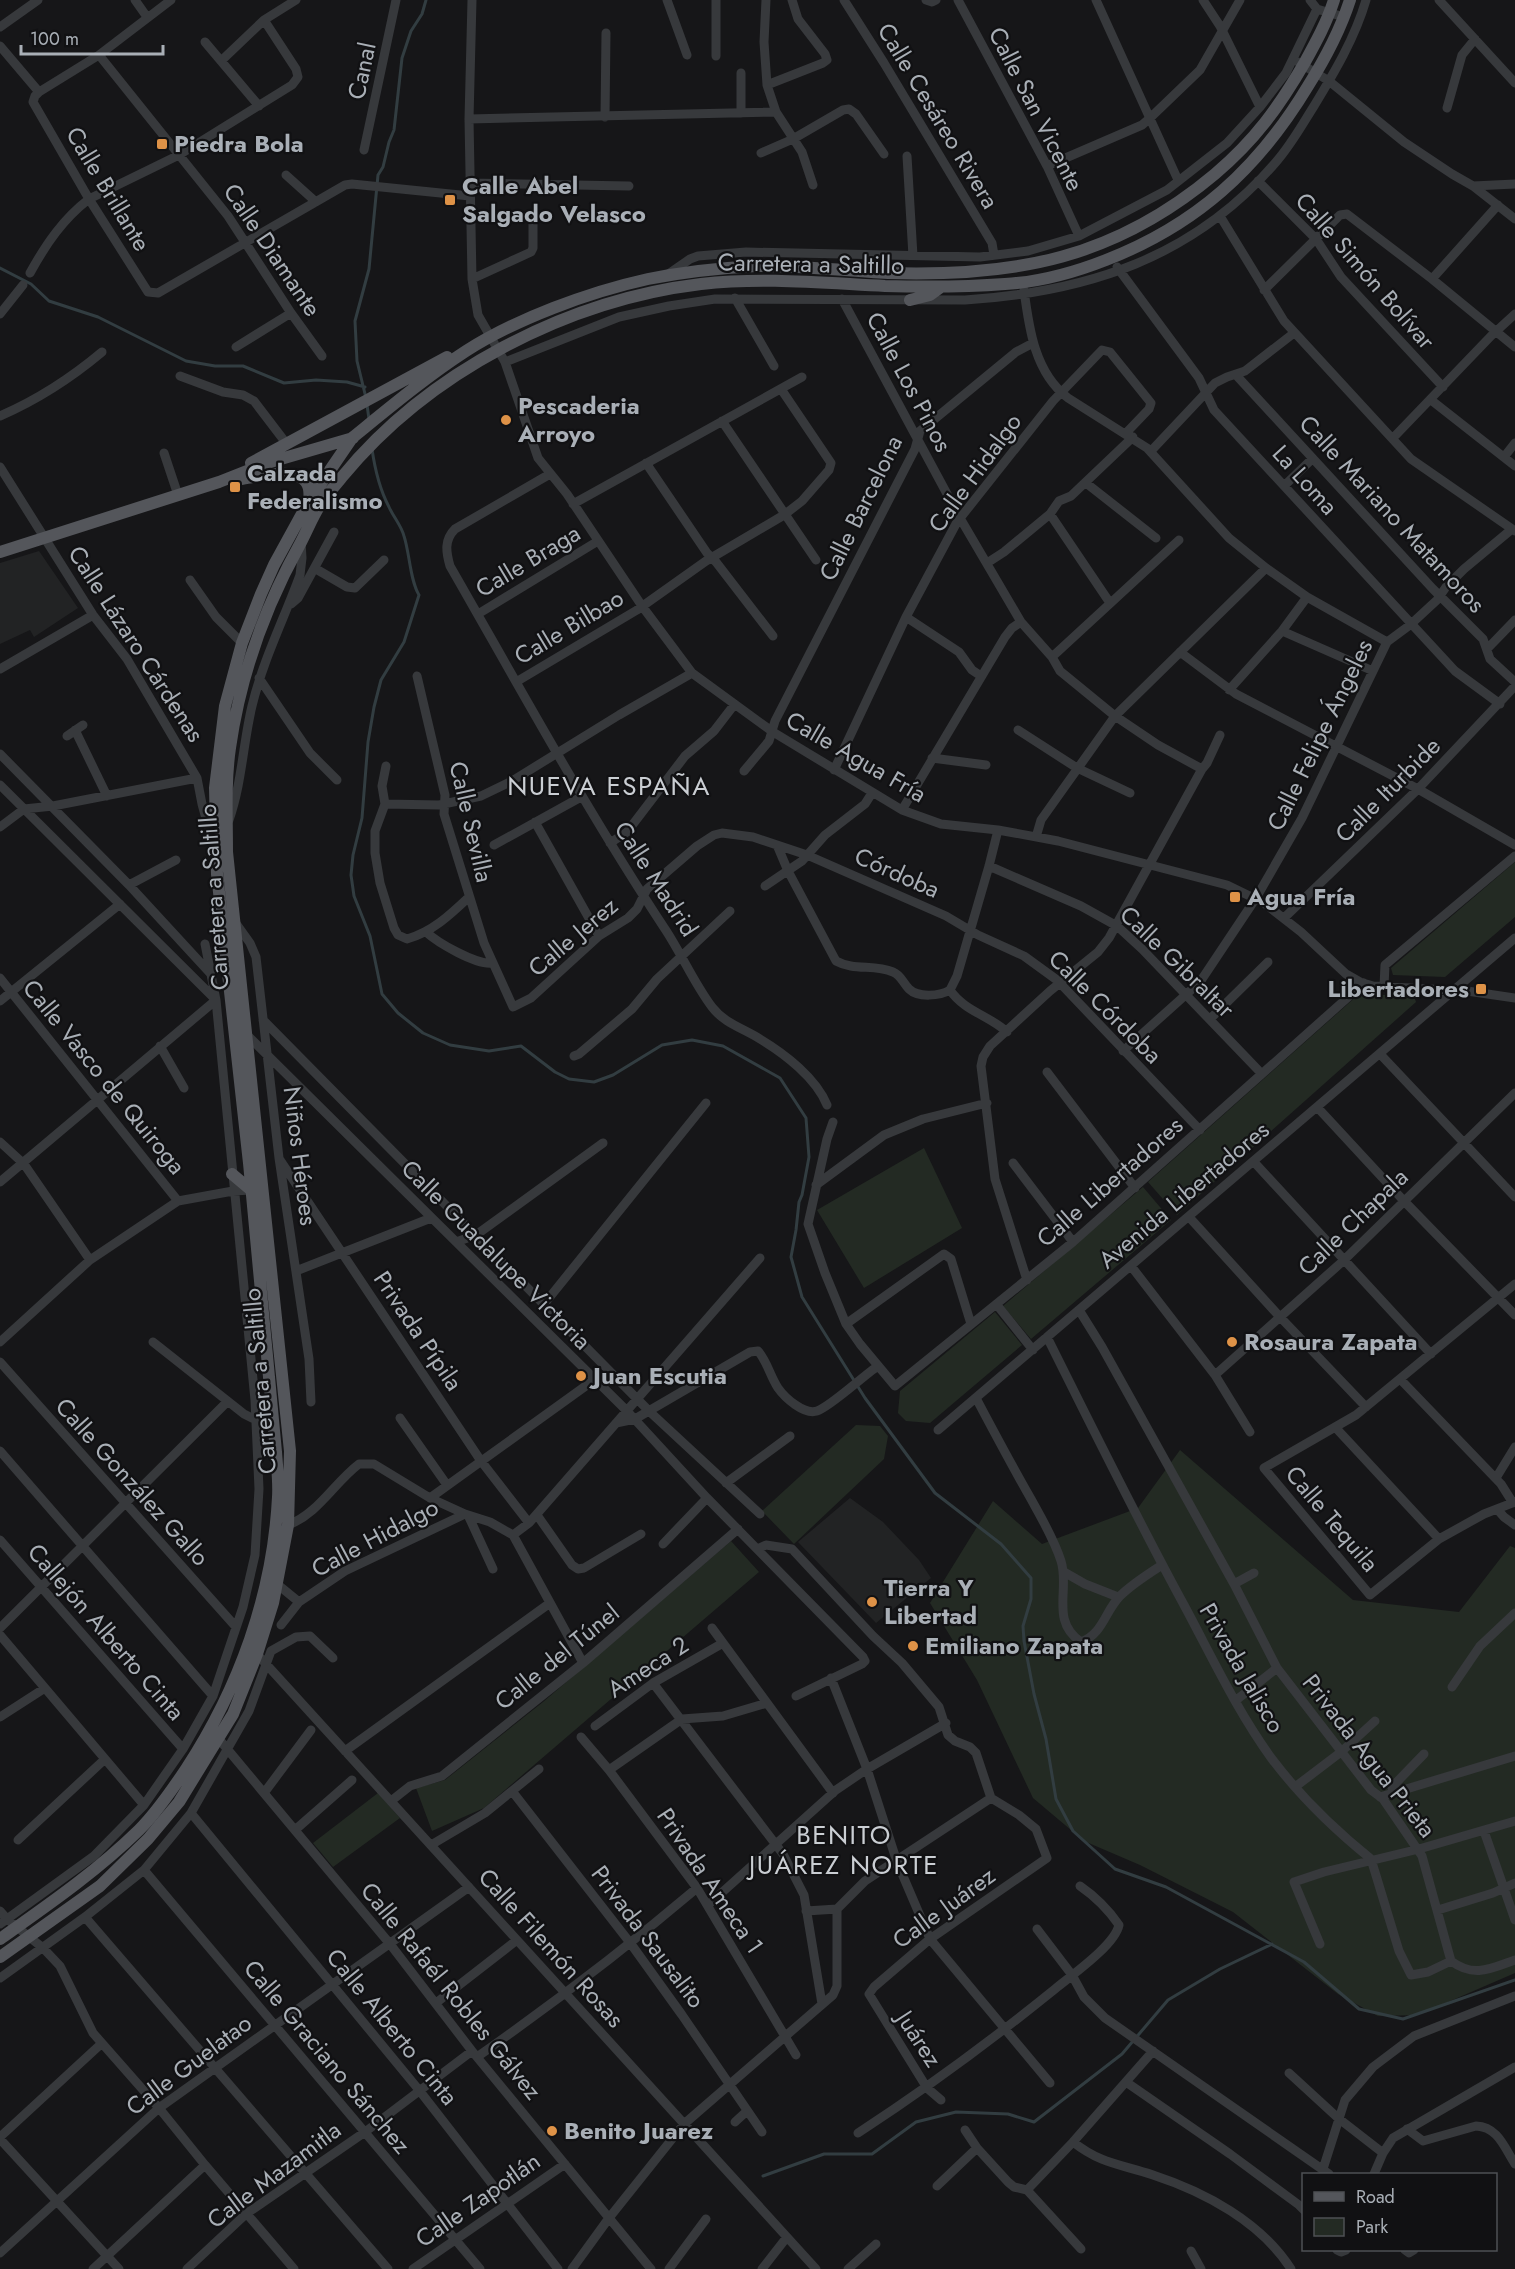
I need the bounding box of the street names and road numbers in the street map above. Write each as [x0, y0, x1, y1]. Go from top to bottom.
street label: Calle Cesáreo Rivera [869, 16, 1008, 215]
street label: Calle San Vicente [980, 21, 1093, 197]
street label: Canal [338, 39, 385, 103]
street label: Calle Brillante [57, 120, 159, 258]
street label: Calle Diamante [215, 176, 330, 323]
street label: Calle Simón Bolívar [1287, 184, 1444, 358]
street label: Carretera a Saltillo [717, 244, 905, 283]
street label: Calle Los Pinos [858, 306, 961, 458]
street label: Calle Hidalgo [919, 406, 1030, 539]
street label: Calle Mariano Matamoros [1291, 407, 1494, 620]
street label: Calle Barcelona [810, 429, 911, 586]
street label: La Loma [1264, 437, 1346, 522]
street label: Calle Braga [469, 515, 587, 606]
street label: Calle Lázaro Cárdenas [60, 539, 213, 749]
street label: Calle Bilbao [507, 580, 630, 673]
street label: Calle Felipe Ángeles [1258, 633, 1381, 836]
street label: Calle Agua Fría [780, 702, 933, 811]
street label: Calle Iturbide [1327, 729, 1448, 850]
street label: Calle Sevilla [441, 758, 502, 886]
street label: Carretera a Saltillo [190, 803, 237, 991]
street label: Calle Madrid [606, 814, 707, 943]
street label: Córdoba [849, 838, 945, 907]
street label: Calle Jerez [520, 889, 625, 985]
street label: Calle Gibraltar [1112, 898, 1243, 1026]
street label: Calle Córdoba [1041, 942, 1170, 1071]
street label: Calle Vasco de Quiroga [15, 972, 194, 1182]
street label: Niños Héroes [275, 1084, 326, 1228]
street label: Calle Libertadores [1029, 1108, 1191, 1255]
street label: Avenida Libertadores [1091, 1113, 1277, 1277]
street label: Calle Guadalupe Victoria [393, 1152, 599, 1358]
street label: Calle Chapala [1290, 1160, 1416, 1283]
street label: Privada Pípila [365, 1264, 472, 1398]
street label: Carretera a Saltillo [234, 1287, 285, 1476]
street label: Calle González Gallo [47, 1390, 218, 1573]
street label: Calle Tequila [1277, 1458, 1387, 1579]
street label: Calle Hidalgo [305, 1489, 445, 1586]
street label: Callejón Alberto Cinta [20, 1535, 193, 1728]
street label: Calle del Túnel [487, 1595, 627, 1718]
street label: Privada Jalisco [1191, 1596, 1294, 1739]
street label: Ameca 2 [600, 1627, 695, 1706]
street label: Privada Agua Prieta [1294, 1666, 1445, 1845]
street label: Privada Ameca 1 [648, 1801, 772, 1961]
street label: Privada Sausalito [583, 1858, 714, 2015]
street label: Calle Juárez [885, 1858, 1002, 1957]
street label: Calle Filemón Rosas [470, 1860, 633, 2035]
street label: Calle Rafaél Robles Gálvez [353, 1874, 550, 2107]
street label: Calle Alberto Cinta [318, 1941, 467, 2113]
street label: Calle Graciano Sánchez [236, 1952, 419, 2161]
street label: Juárez [887, 2001, 951, 2074]
street label: Calle Guelatao [118, 2006, 259, 2124]
street label: Calle Mazamitla [199, 2112, 348, 2237]
street label: Calle Zapotlán [408, 2144, 547, 2256]

